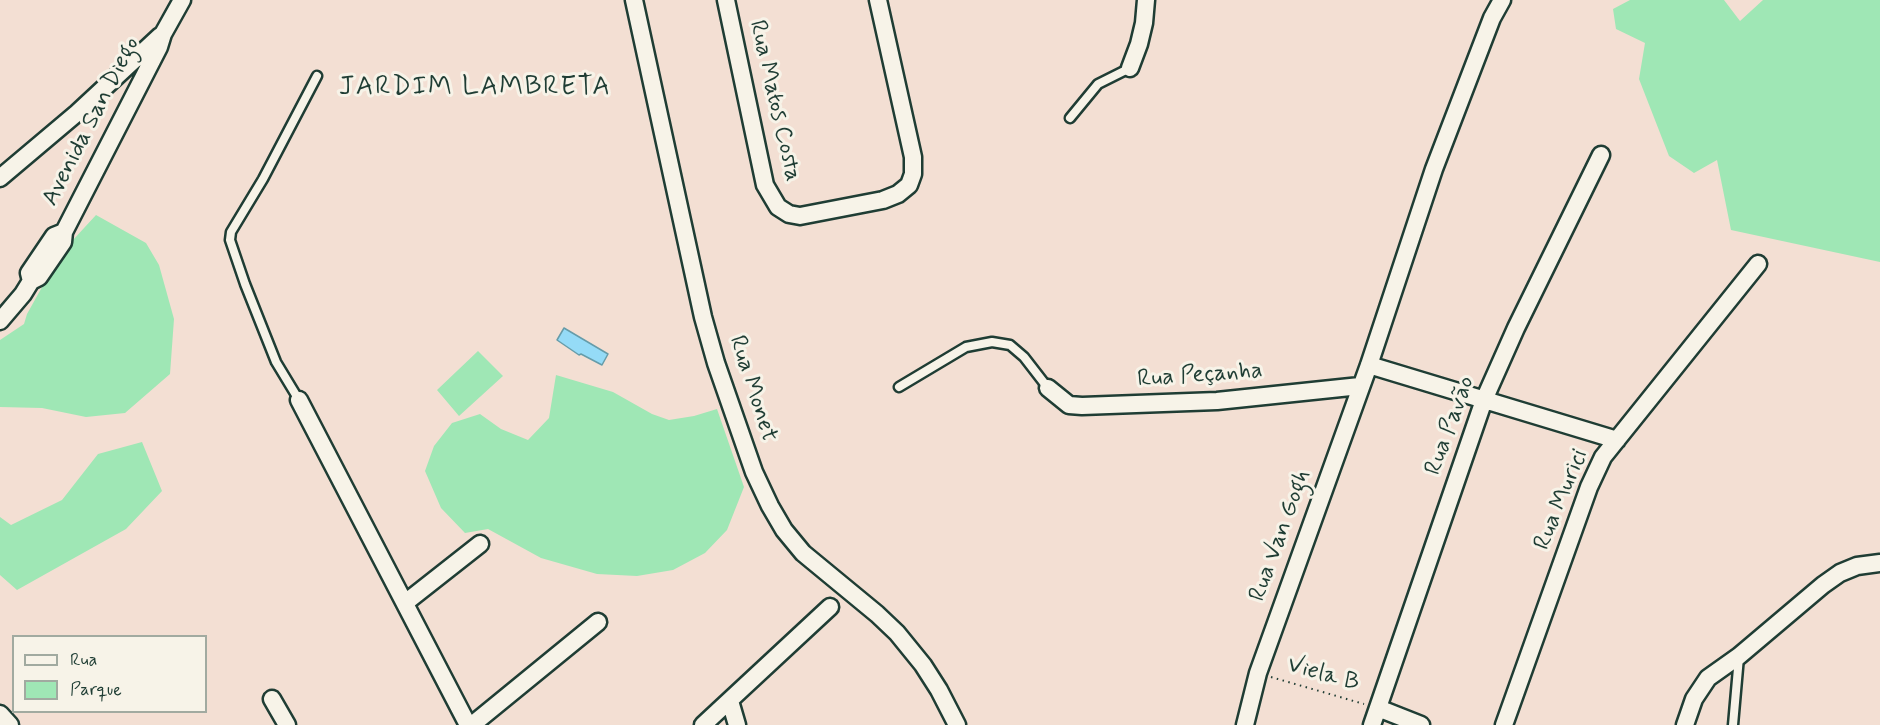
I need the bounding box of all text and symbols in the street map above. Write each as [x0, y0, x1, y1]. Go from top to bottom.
street label: Rua Matos Costa [741, 18, 807, 184]
street label: Avenida San Diego [37, 33, 147, 211]
district label: JARDIM LAMBRETA [334, 72, 616, 104]
street label: Rua Monet [721, 332, 783, 446]
street label: Rua Peçanha [1136, 357, 1264, 395]
street label: Rua Pavão [1420, 373, 1482, 479]
street label: Rua Murici [1529, 445, 1595, 555]
street label: Rua Van Gogh [1244, 466, 1318, 606]
legend [12, 635, 207, 713]
text: Rua [70, 648, 97, 672]
street label: Viela B [1284, 651, 1362, 699]
text: Parque [70, 678, 122, 702]

